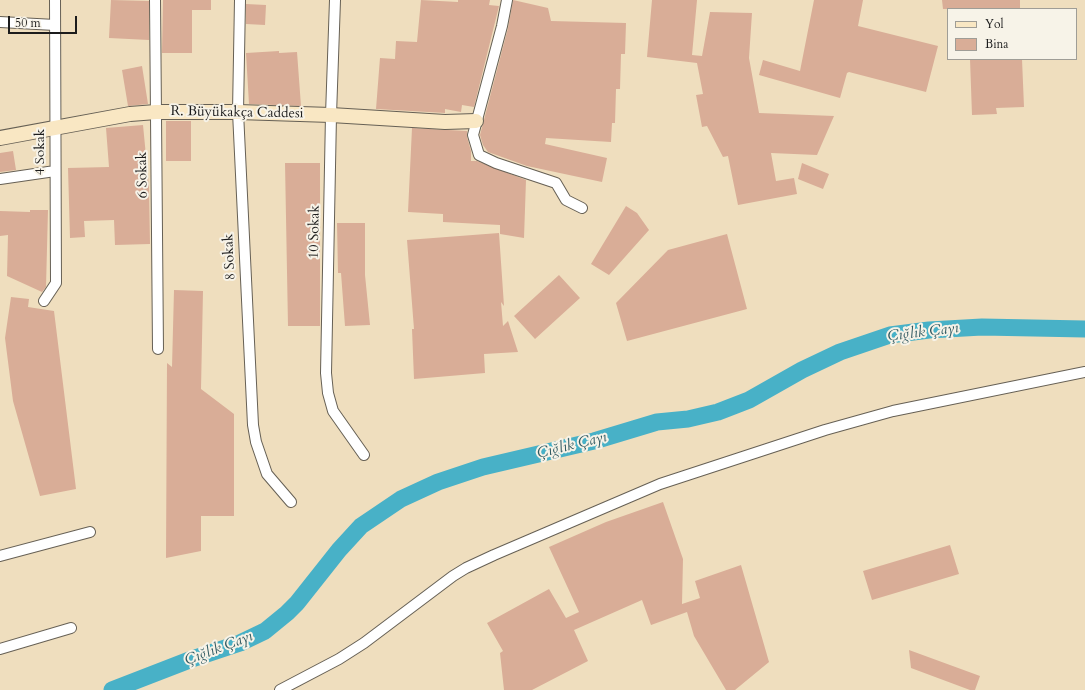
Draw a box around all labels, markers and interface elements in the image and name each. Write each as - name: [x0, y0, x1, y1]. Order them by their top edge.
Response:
- scale bar: [10, 8, 79, 34]
- legend: [947, 8, 1077, 60]
- text: 50 m: [15, 15, 41, 31]
- text: Yol: [985, 16, 1004, 32]
- text: Bina: [985, 36, 1009, 52]
- street label: R. Büyükakça Caddesi: [170, 103, 304, 123]
- street label: 4 Sokak: [33, 129, 49, 175]
- street label: 6 Sokak: [134, 152, 152, 198]
- street label: 10 Sokak: [306, 205, 324, 259]
- street label: 8 Sokak: [220, 233, 240, 281]
- water label: Çığlık Çayı: [886, 320, 960, 346]
- water label: Çığlık Çayı: [535, 429, 609, 463]
- water label: Çığlık Çayı: [182, 628, 256, 670]

